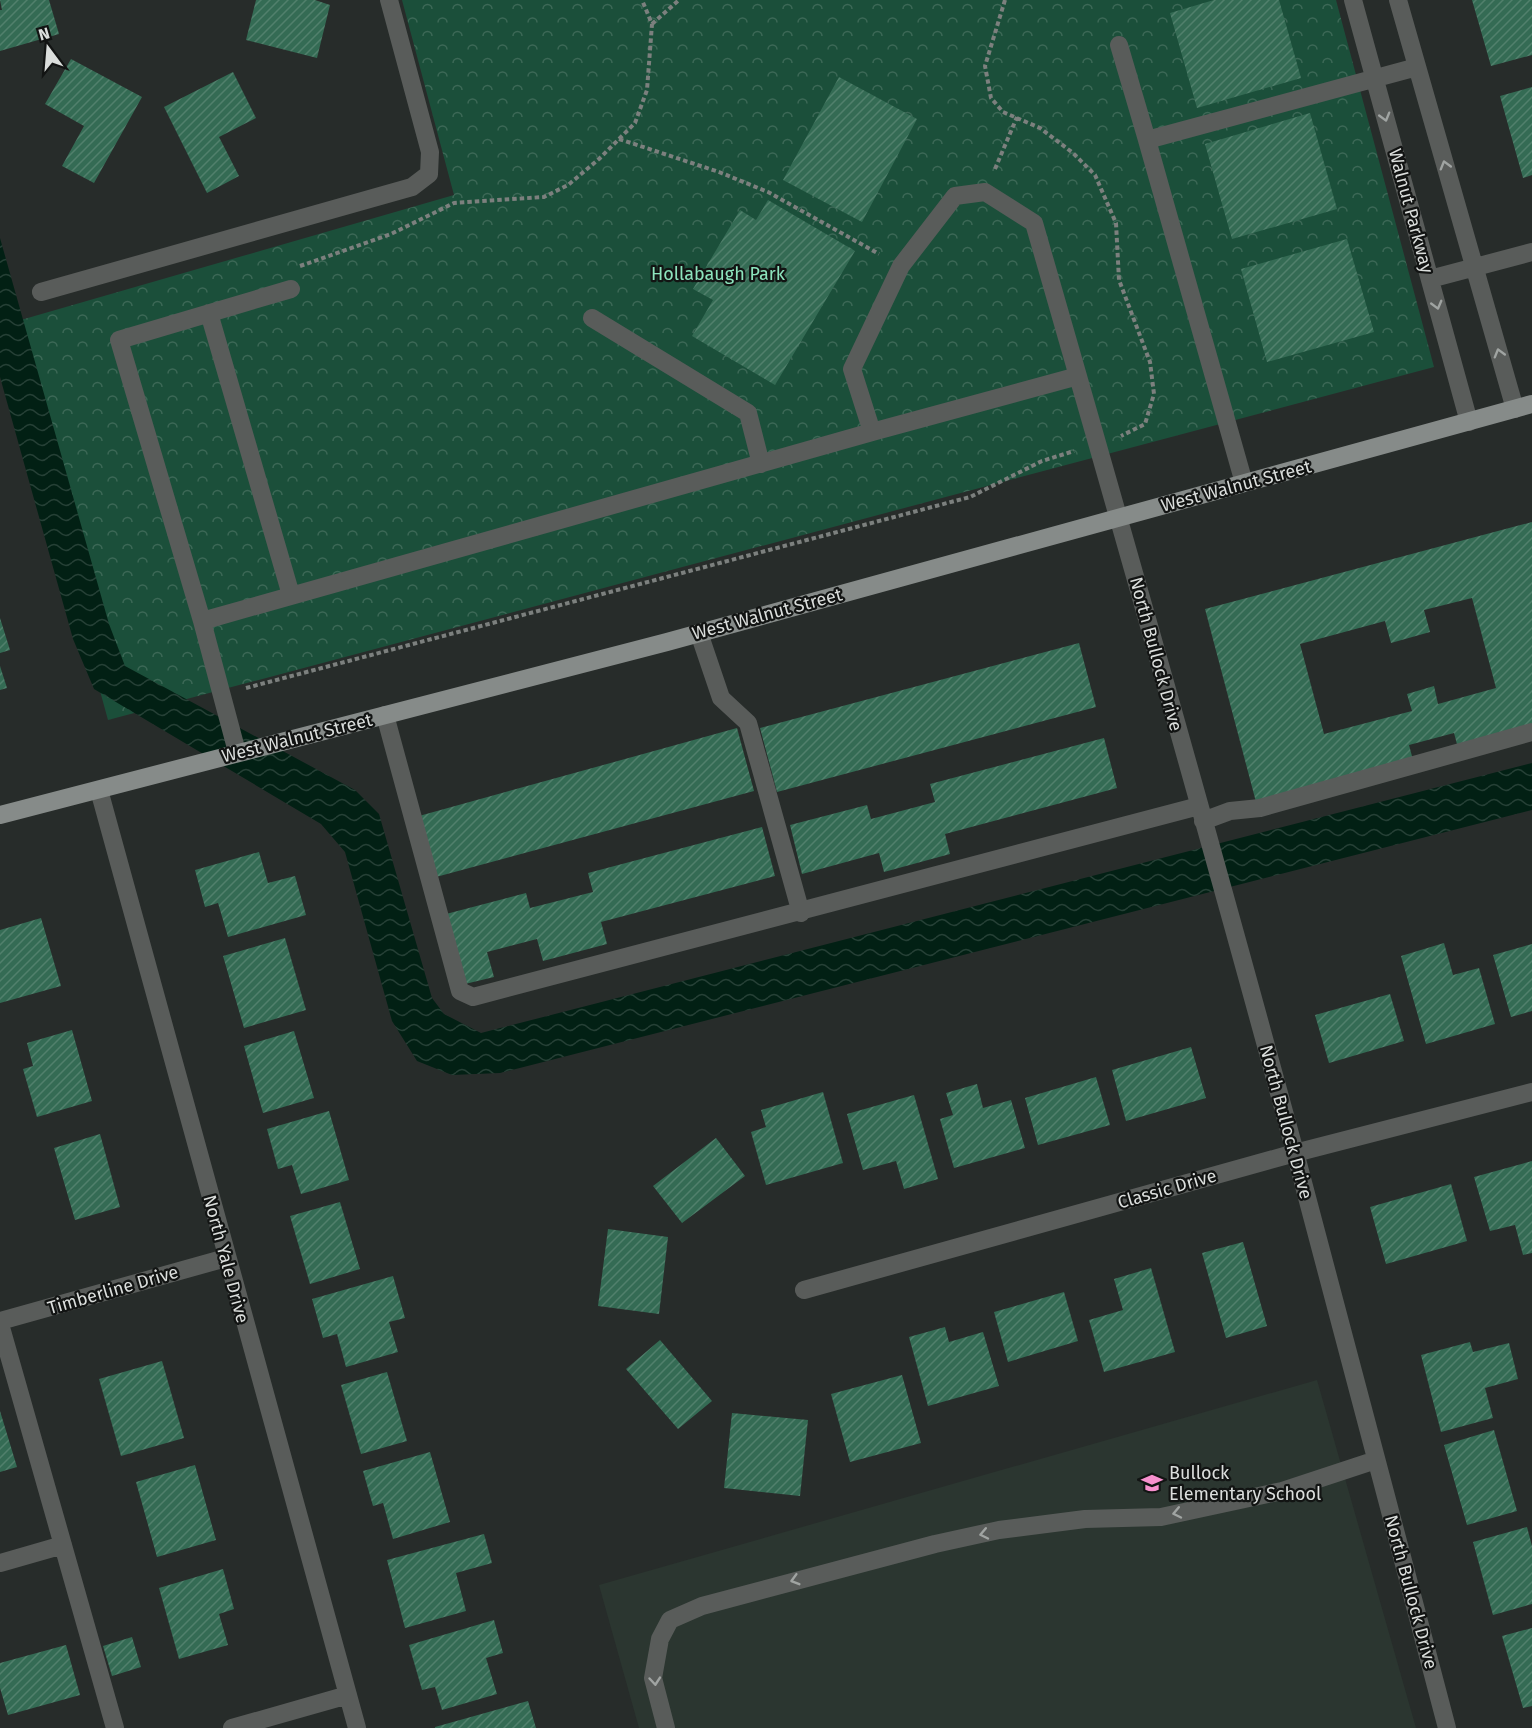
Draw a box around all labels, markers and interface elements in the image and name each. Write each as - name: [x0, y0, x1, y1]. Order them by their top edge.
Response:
- north arrow: [18, 18, 78, 78]
- text: N: [36, 23, 52, 45]
- one-way arrow: [1378, 111, 1390, 122]
- street label: Walnut Parkway: [1384, 146, 1438, 276]
- one-way arrow: [1440, 160, 1453, 170]
- park label: Hollabaugh Park: [651, 263, 786, 285]
- one-way arrow: [1430, 299, 1442, 310]
- one-way arrow: [1494, 348, 1506, 359]
- street label: West Walnut Street: [1159, 455, 1314, 517]
- street label: North Bullock Drive: [1125, 574, 1187, 734]
- street label: West Walnut Street: [690, 583, 845, 645]
- street label: West Walnut Street: [219, 709, 375, 767]
- street label: North Bullock Drive: [1255, 1042, 1317, 1202]
- street label: Classic Drive: [1115, 1164, 1219, 1214]
- street label: North Yale Drive: [198, 1193, 254, 1325]
- street label: Timberline Drive: [45, 1261, 181, 1319]
- place label: Bullock Elementary School: [1169, 1462, 1321, 1505]
- school or university icon: Bullock Elementary School: [1140, 1471, 1164, 1495]
- one-way arrow: [1173, 1506, 1183, 1519]
- street label: North Bullock Drive: [1380, 1512, 1442, 1672]
- one-way arrow: [979, 1526, 989, 1539]
- one-way arrow: [790, 1573, 801, 1585]
- one-way arrow: [648, 1676, 661, 1685]

